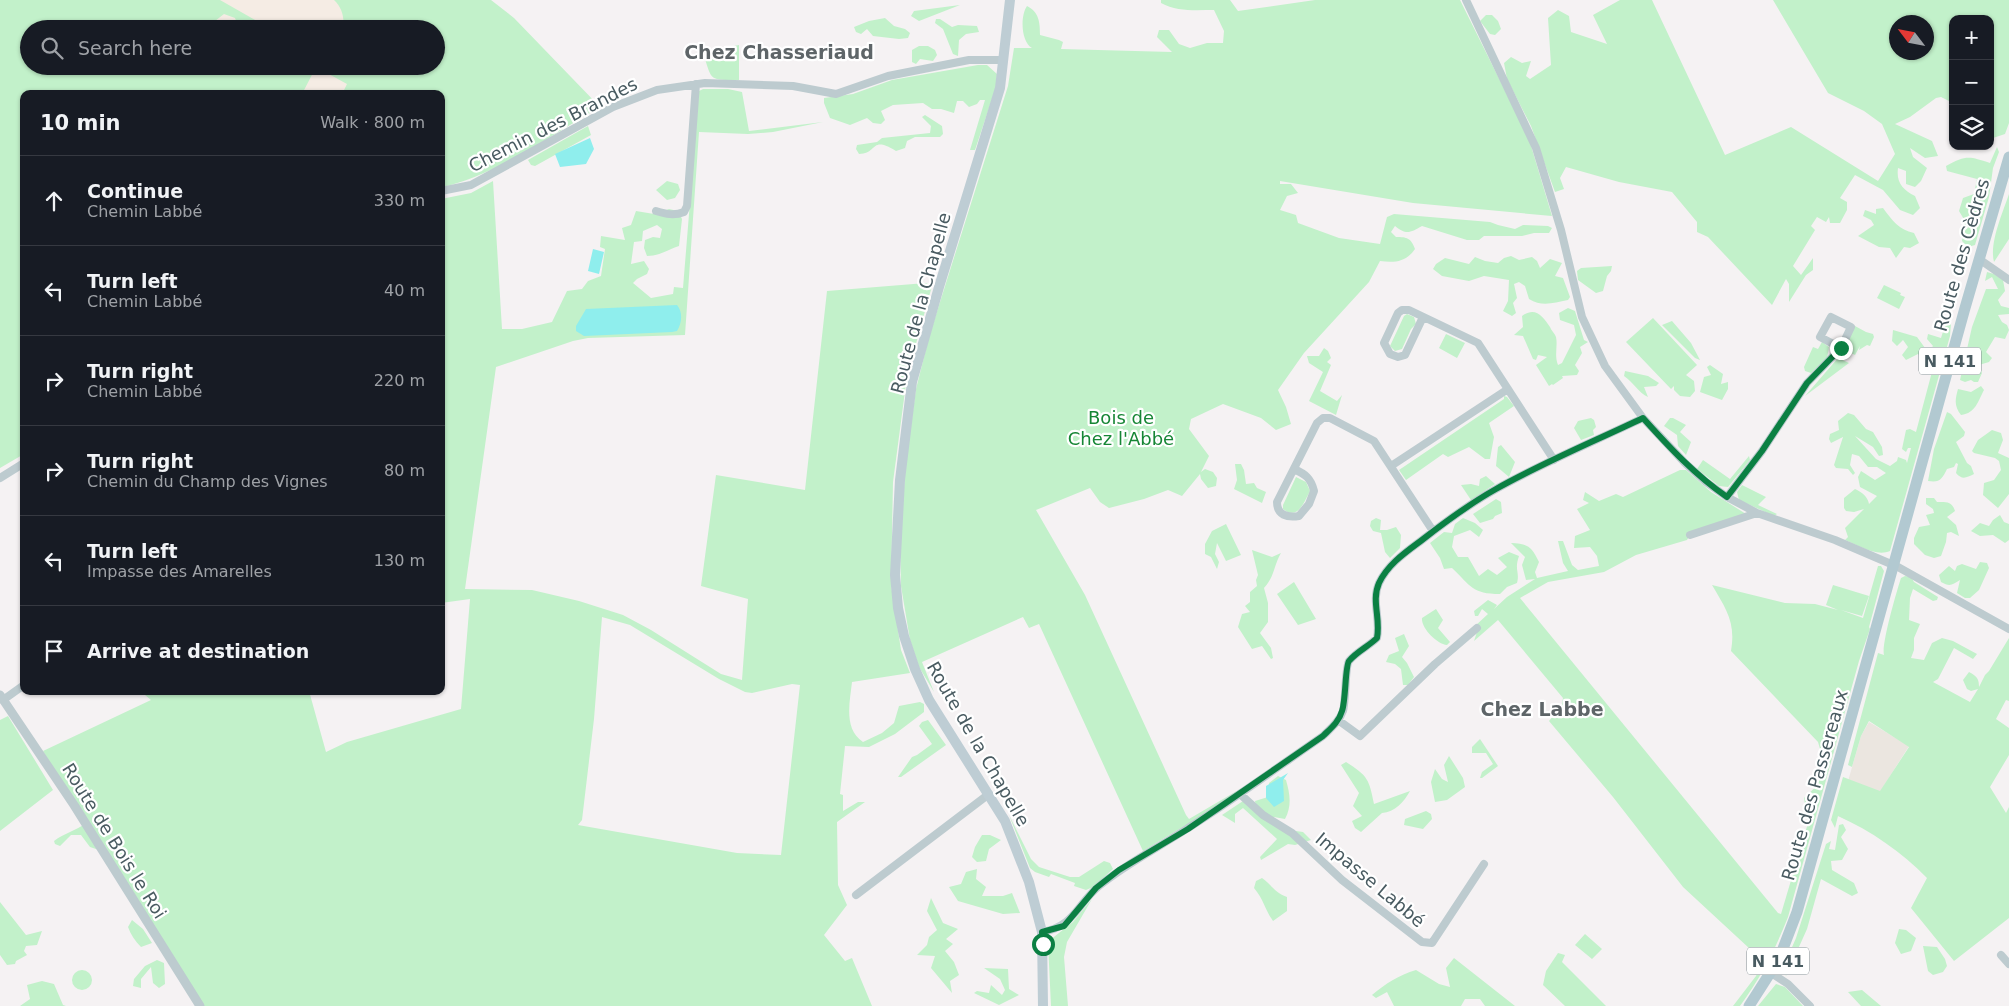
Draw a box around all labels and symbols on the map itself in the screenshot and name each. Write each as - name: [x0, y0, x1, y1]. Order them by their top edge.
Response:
- north arrow: [1889, 15, 1934, 60]
- district label: Chez Chasseriaud: [684, 41, 874, 63]
- street label: Chemin des Brandes: [465, 73, 641, 176]
- street label: Route des Cèdres: [1930, 176, 1993, 334]
- street label: Route de la Chapelle: [886, 210, 955, 396]
- route end: [1830, 337, 1853, 360]
- road number: N 141: [1919, 348, 1981, 374]
- park label: Bois de Chez l'Abbé: [1068, 407, 1174, 449]
- street label: Route de la Chapelle: [923, 658, 1034, 830]
- street label: Route des Passereaux: [1777, 687, 1852, 883]
- district label: Chez Labbe: [1480, 698, 1604, 720]
- street label: Route de Bois le Roi: [58, 759, 171, 922]
- street label: Impasse Labbé: [1312, 828, 1429, 931]
- route start: [1032, 933, 1055, 956]
- road number: N 141: [1747, 948, 1809, 974]

